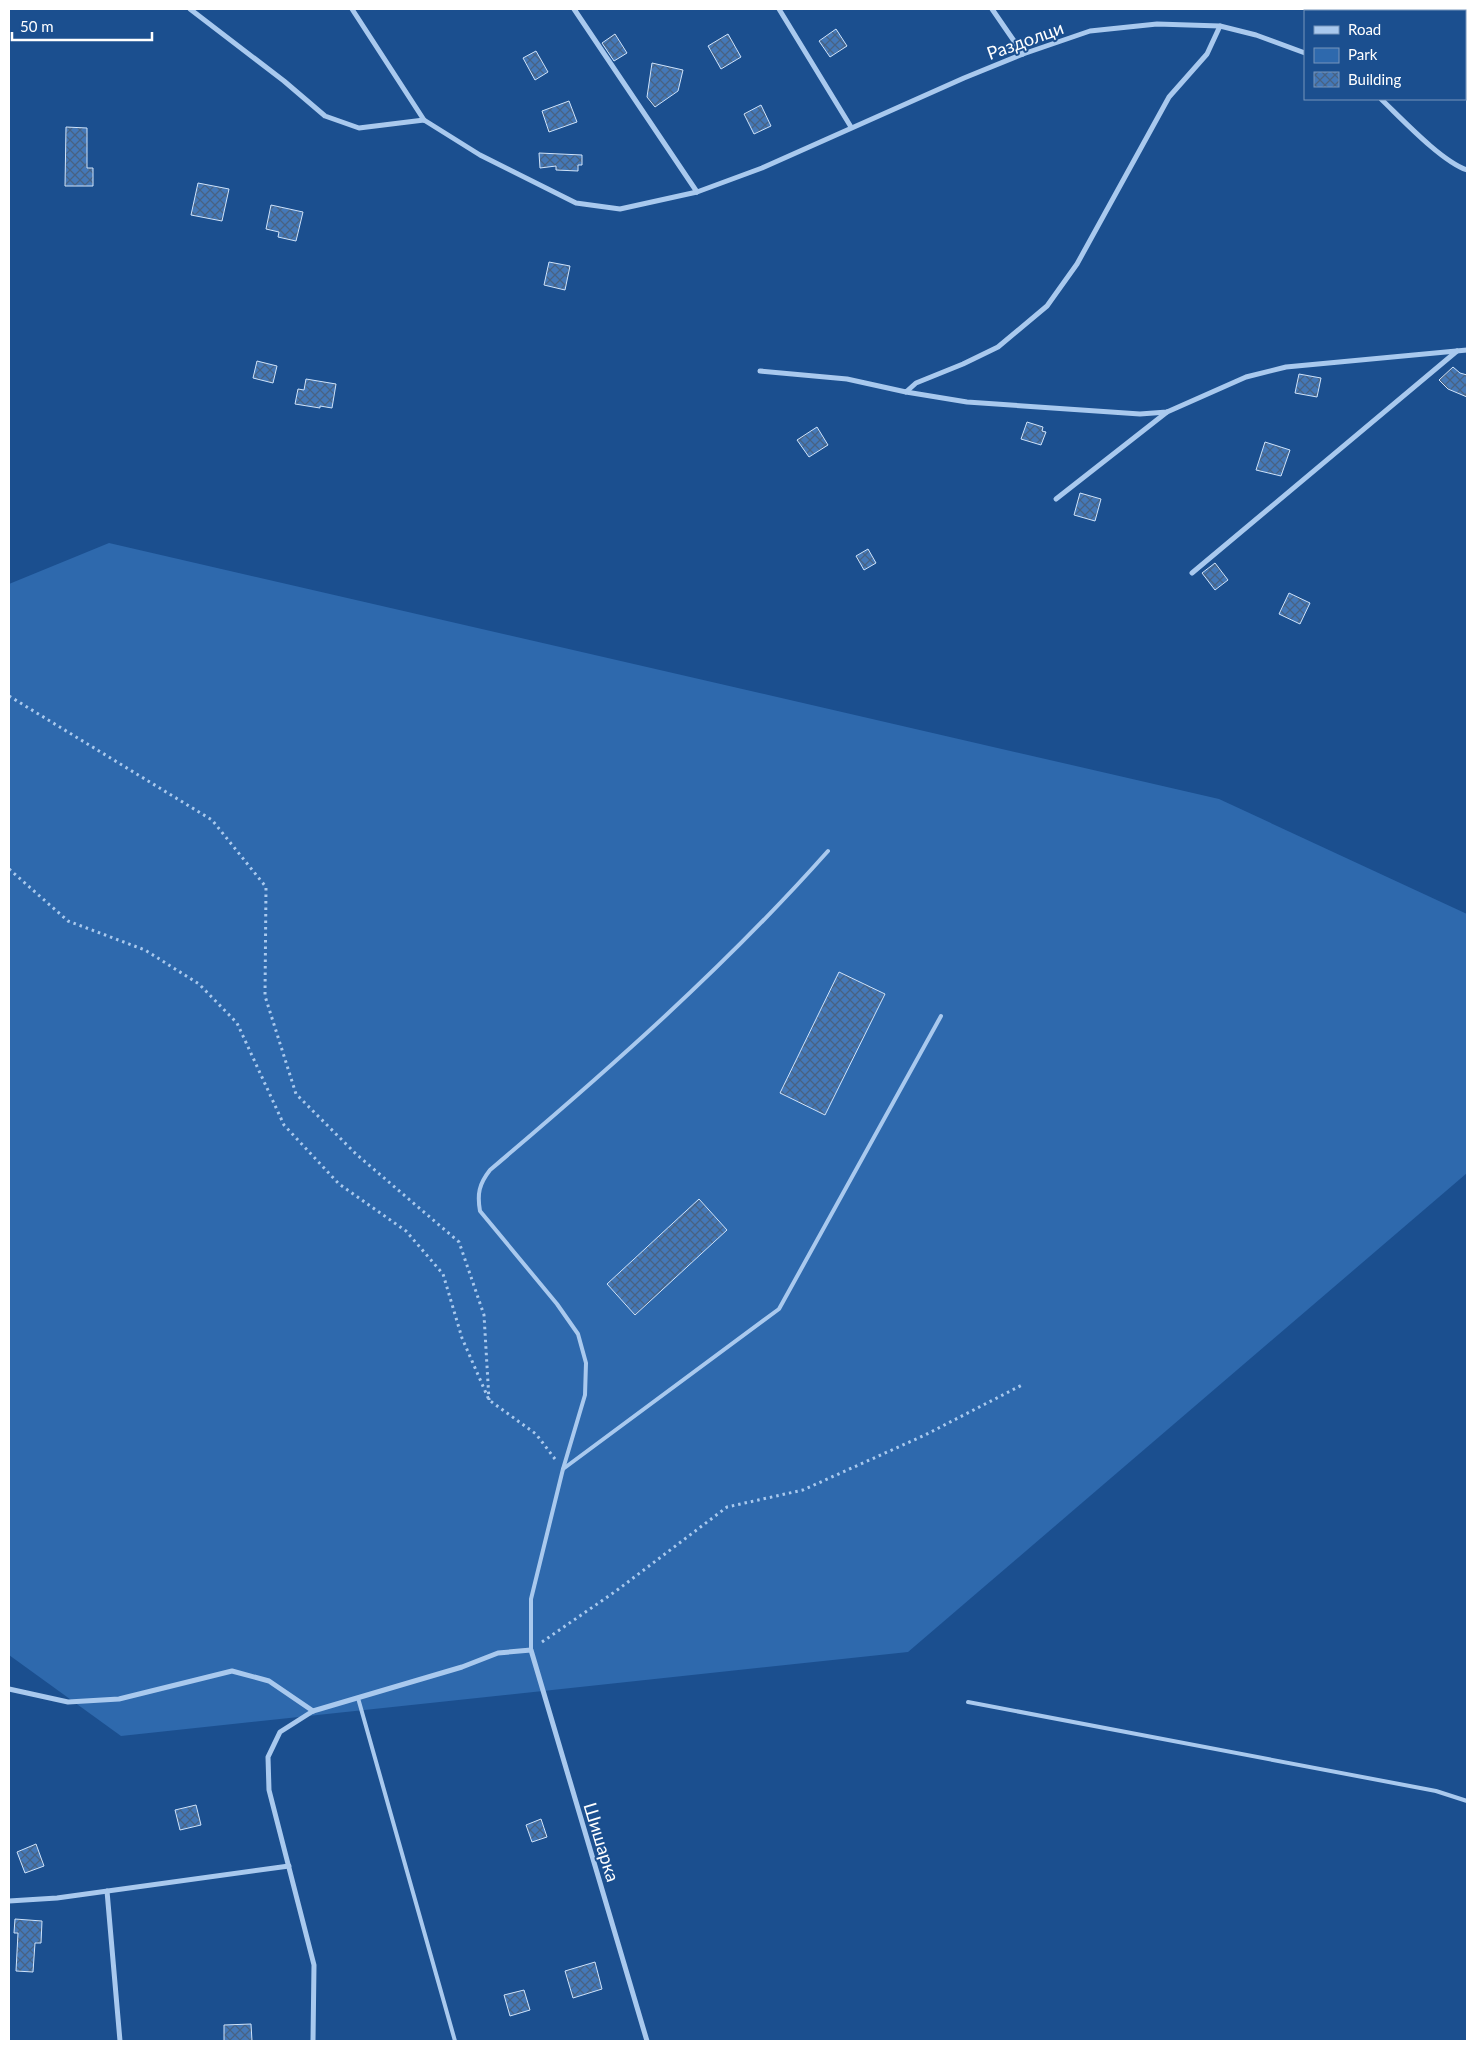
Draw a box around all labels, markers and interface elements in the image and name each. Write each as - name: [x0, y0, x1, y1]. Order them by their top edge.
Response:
- scale bar: [12, 10, 152, 42]
- legend: [1304, 10, 1466, 100]
- street label: Раздолци: [984, 16, 1066, 64]
- text: 50 m: [20, 17, 54, 35]
- text: Road: [1348, 20, 1381, 38]
- text: Park: [1348, 45, 1378, 63]
- text: Building: [1348, 70, 1401, 88]
- street label: Шишарка: [580, 1800, 624, 1884]

